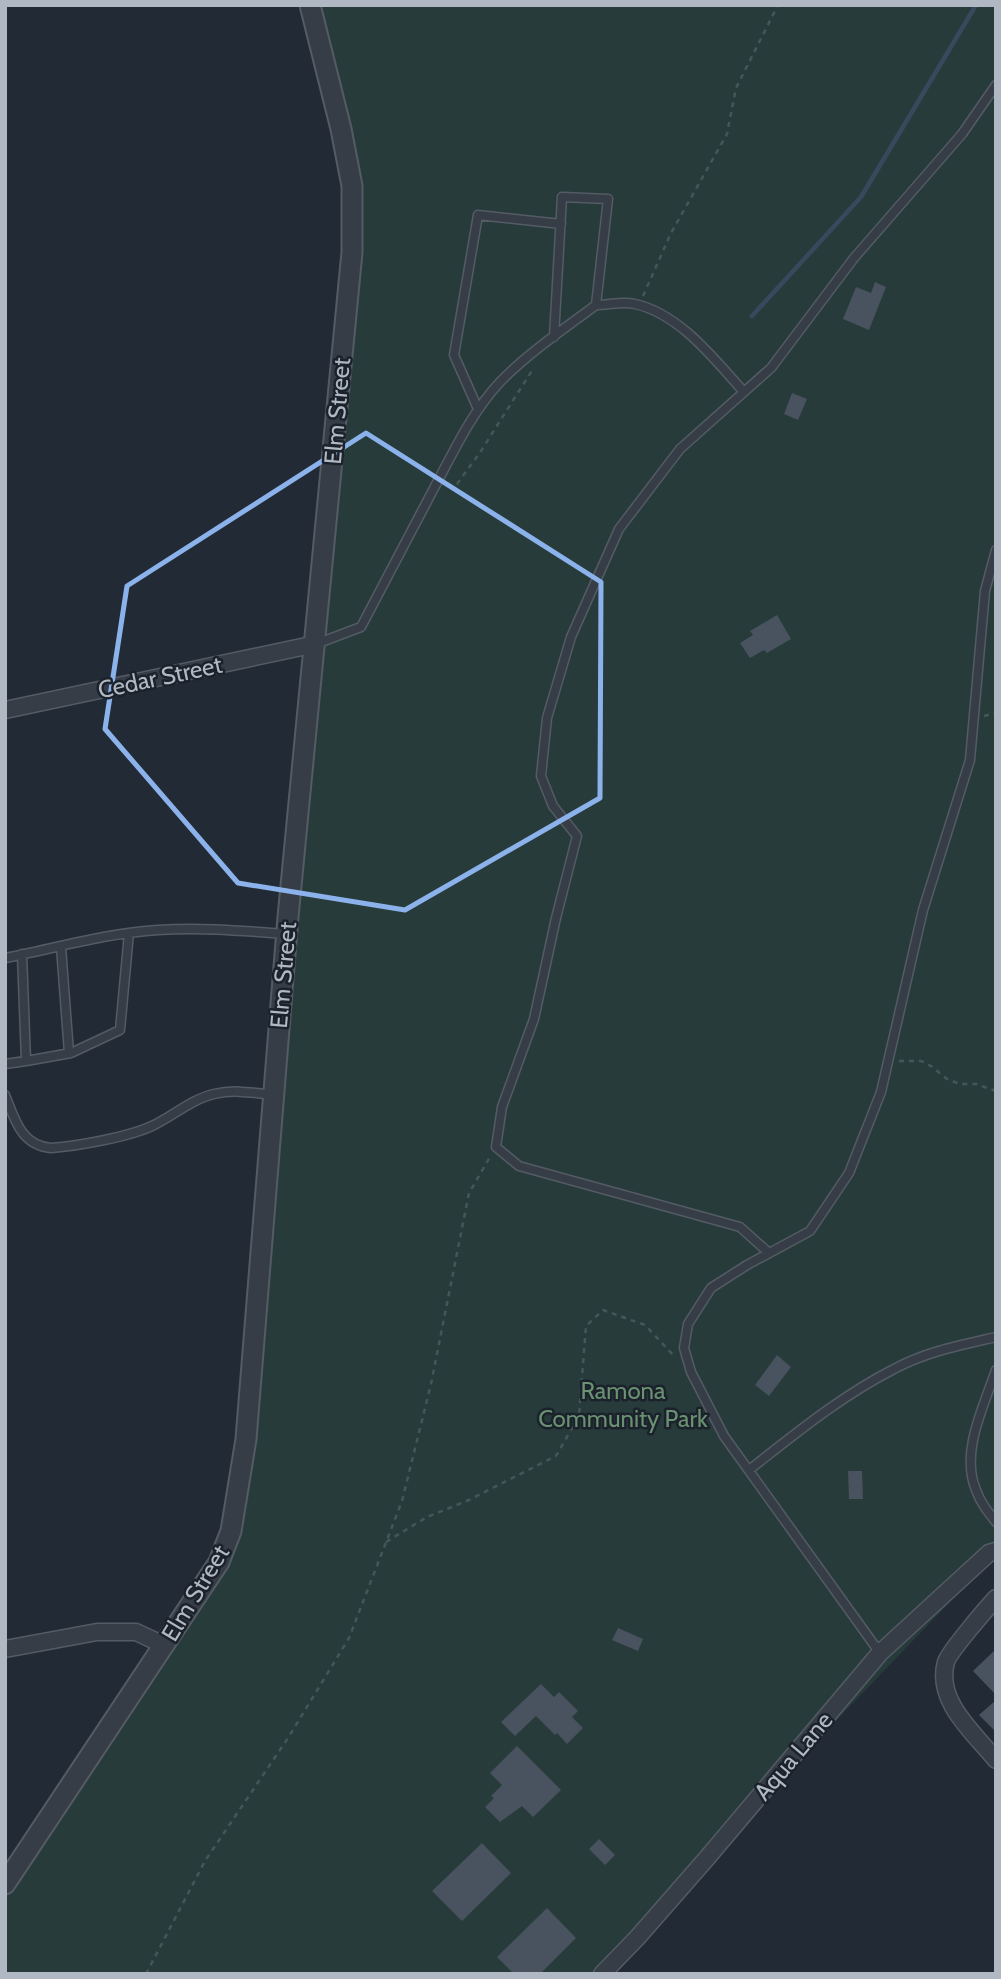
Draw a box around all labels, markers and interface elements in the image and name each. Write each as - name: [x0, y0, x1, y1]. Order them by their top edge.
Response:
- street label: Elm Street: [318, 356, 356, 466]
- street label: Cedar Street: [95, 650, 225, 704]
- street label: Elm Street: [264, 920, 302, 1030]
- park label: Ramona Community Park: [538, 1376, 708, 1433]
- street label: Elm Street: [155, 1540, 235, 1646]
- street label: Aqua Lane: [748, 1706, 838, 1806]

